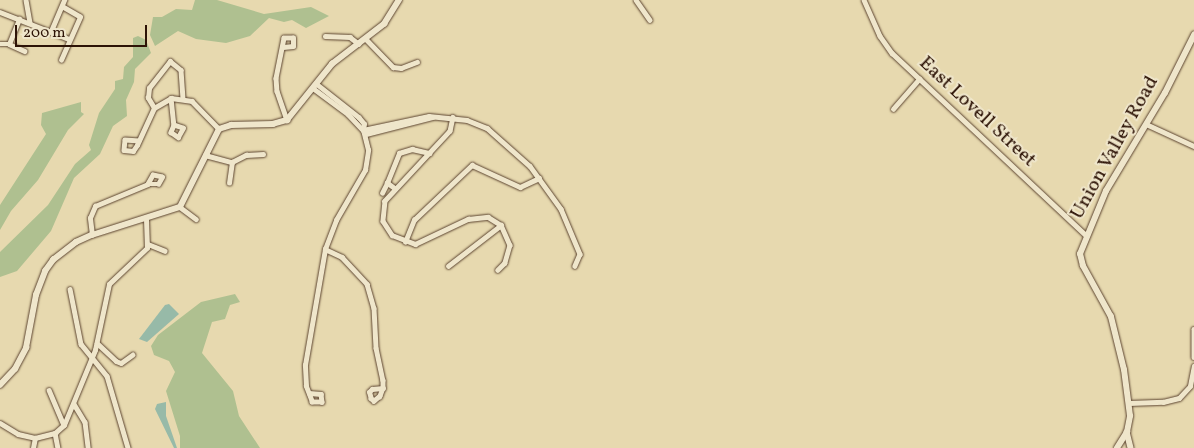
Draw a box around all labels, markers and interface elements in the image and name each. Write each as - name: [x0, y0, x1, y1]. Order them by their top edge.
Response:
- scale bar: [18, 15, 150, 47]
- text: 200 m: [23, 23, 66, 44]
- street label: East Lovell Street: [913, 52, 1041, 172]
- street label: Union Valley Road: [1065, 72, 1165, 224]

